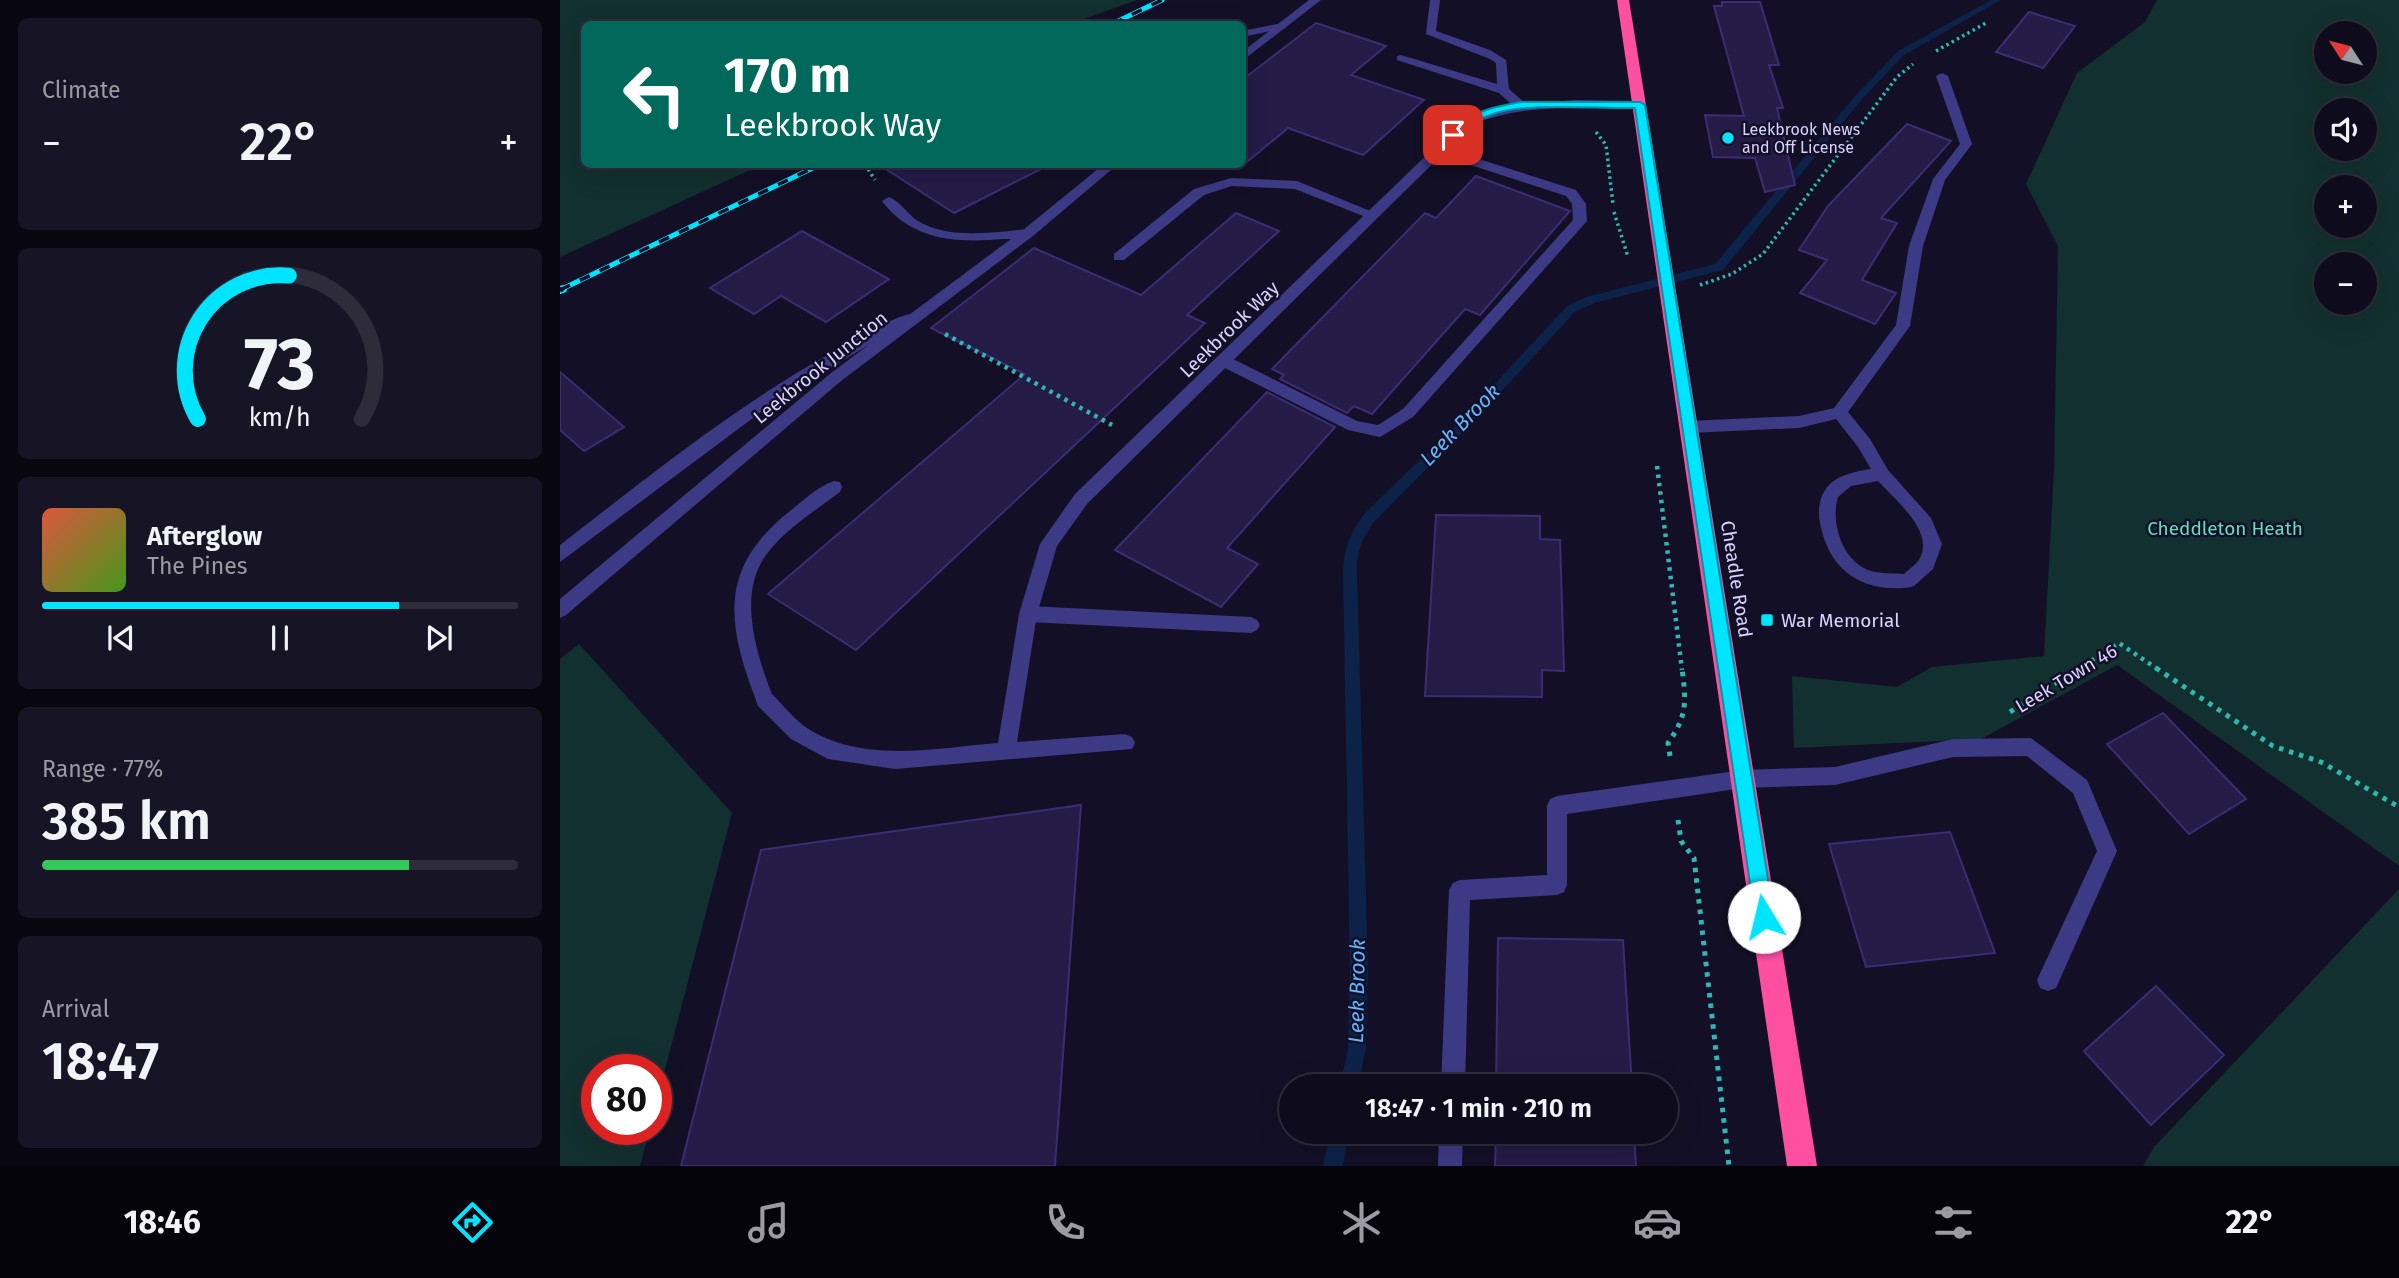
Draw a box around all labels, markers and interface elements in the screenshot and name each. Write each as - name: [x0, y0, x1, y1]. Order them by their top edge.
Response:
- north arrow: [2314, 21, 2376, 84]
- map controls: [2314, 21, 2377, 315]
- text: 170 m: [724, 46, 851, 105]
- icon: left: [609, 49, 700, 140]
- text: Climate: [42, 76, 121, 104]
- button: sound: [2314, 98, 2377, 161]
- pin: [1423, 105, 1483, 165]
- text: Leekbrook Way: [724, 106, 941, 144]
- text: 22°: [240, 111, 320, 174]
- icon: arrive: [1434, 116, 1472, 154]
- text: −: [42, 120, 61, 166]
- text: +: [499, 120, 518, 166]
- place label: Leekbrook News and Off License: [1742, 120, 1860, 157]
- marker: Leekbrook News and Off License: [1720, 130, 1736, 146]
- button: +: [2314, 175, 2377, 238]
- button: −: [2314, 252, 2377, 315]
- street label: Leekbrook Way: [1175, 276, 1284, 382]
- street label: Leekbrook Junction: [749, 306, 892, 429]
- text: 73: [244, 322, 316, 409]
- water label: Leek Brook: [1415, 379, 1505, 471]
- text: km/h: [249, 403, 311, 433]
- park label: Cheddleton Heath: [2147, 517, 2303, 540]
- street label: Cheadle Road: [1716, 519, 1757, 639]
- text: Afterglow: [147, 521, 262, 552]
- text: The Pines: [147, 552, 248, 580]
- place label: War Memorial: [1781, 609, 1900, 632]
- marker: War Memorial: [1759, 612, 1775, 628]
- icon: previous: [102, 619, 140, 657]
- icon: pause: [261, 619, 299, 657]
- icon: next: [420, 619, 458, 657]
- street label: Leek Town 46: [2011, 639, 2121, 718]
- text: Range · 77%: [42, 755, 163, 783]
- text: 385 km: [42, 790, 211, 853]
- position arrow: [1727, 880, 1801, 954]
- water label: Leek Brook: [1343, 939, 1371, 1043]
- text: Arrival: [42, 995, 109, 1023]
- text: 18:47: [42, 1030, 159, 1093]
- speed limit sign: 80: [581, 1054, 672, 1145]
- text: 18:47 · 1 min · 210 m: [1365, 1093, 1592, 1124]
- icon: directions: [448, 1198, 497, 1247]
- icon: music: [744, 1198, 793, 1247]
- icon: phone: [1041, 1198, 1090, 1247]
- icon: climate: [1337, 1198, 1386, 1247]
- icon: car: [1633, 1198, 1682, 1247]
- icon: filters: [1929, 1198, 1978, 1247]
- text: 18:46: [124, 1203, 201, 1241]
- text: 22°: [2226, 1203, 2275, 1241]

